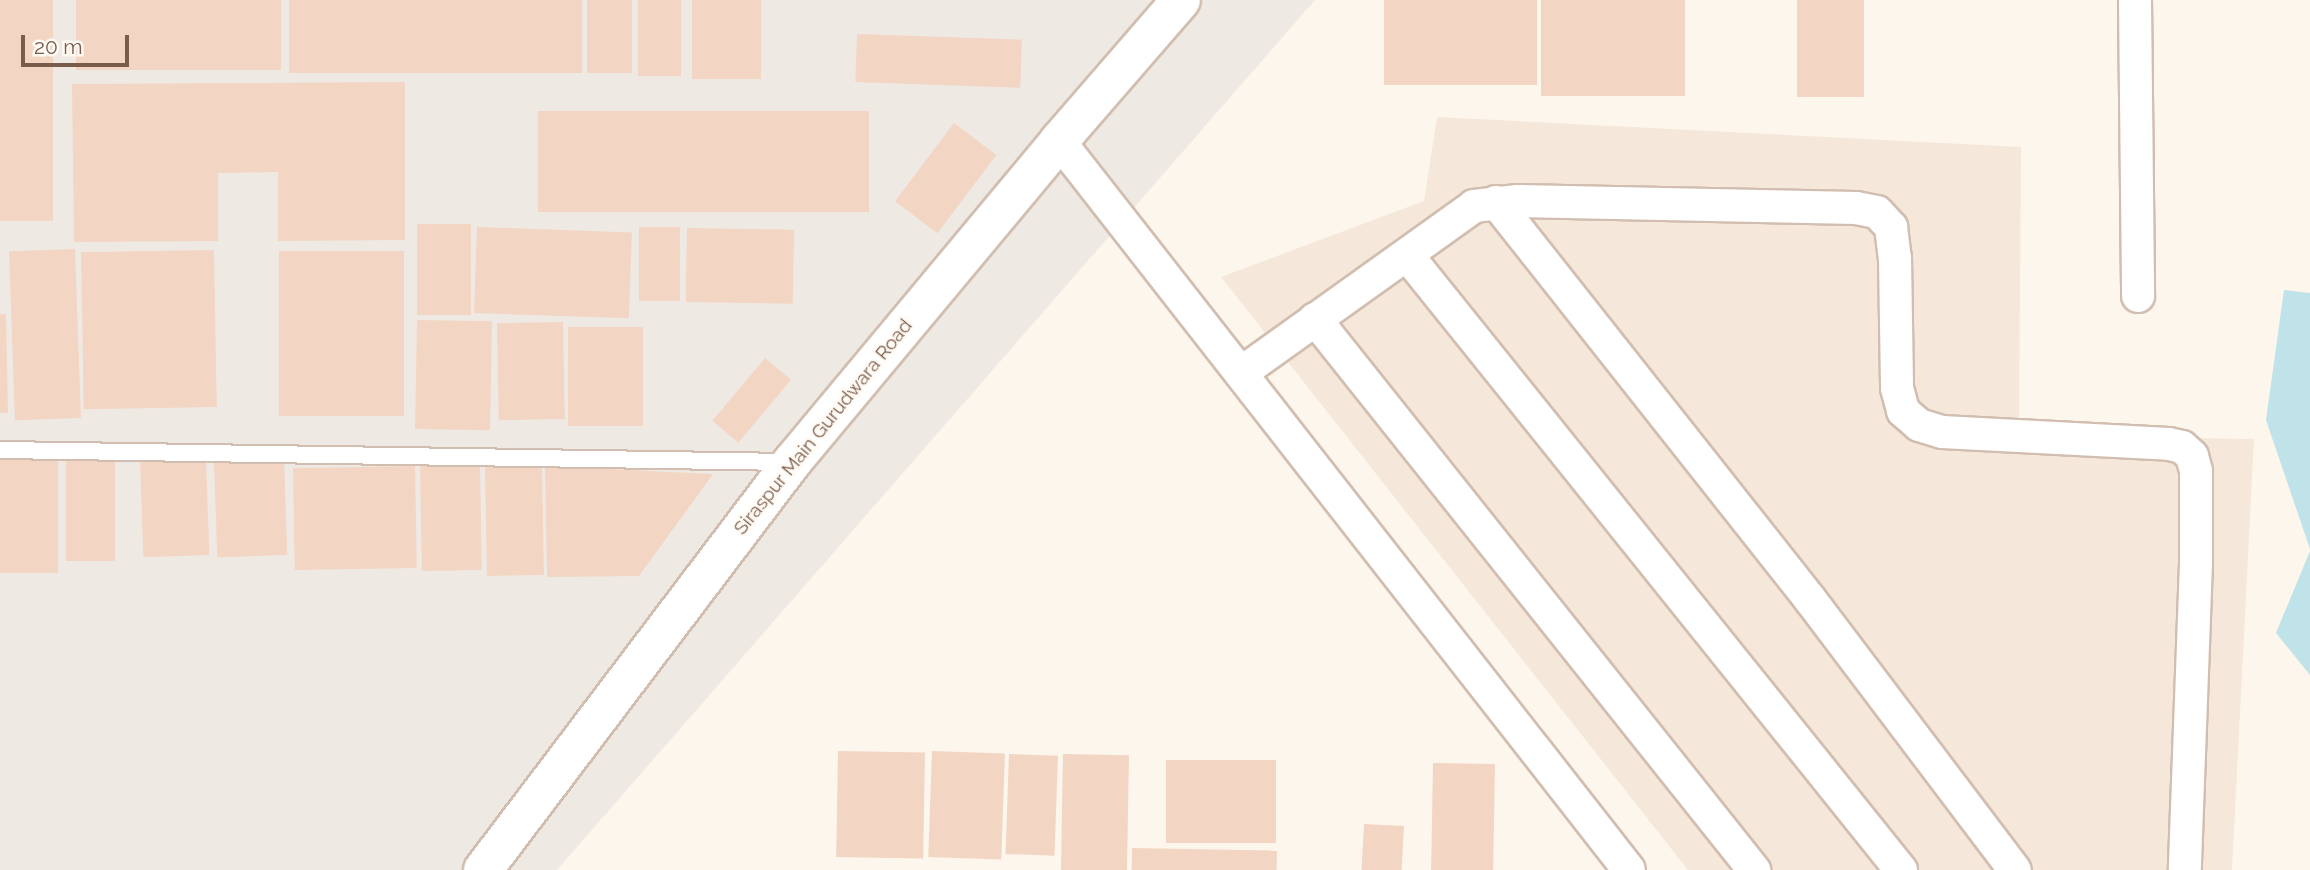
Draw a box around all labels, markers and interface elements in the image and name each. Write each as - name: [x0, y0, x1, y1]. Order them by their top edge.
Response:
- scale bar: [24, 21, 133, 65]
- text: 20 m: [34, 34, 82, 59]
- street label: Siraspur Main Gurudwara Road: [729, 315, 917, 539]

